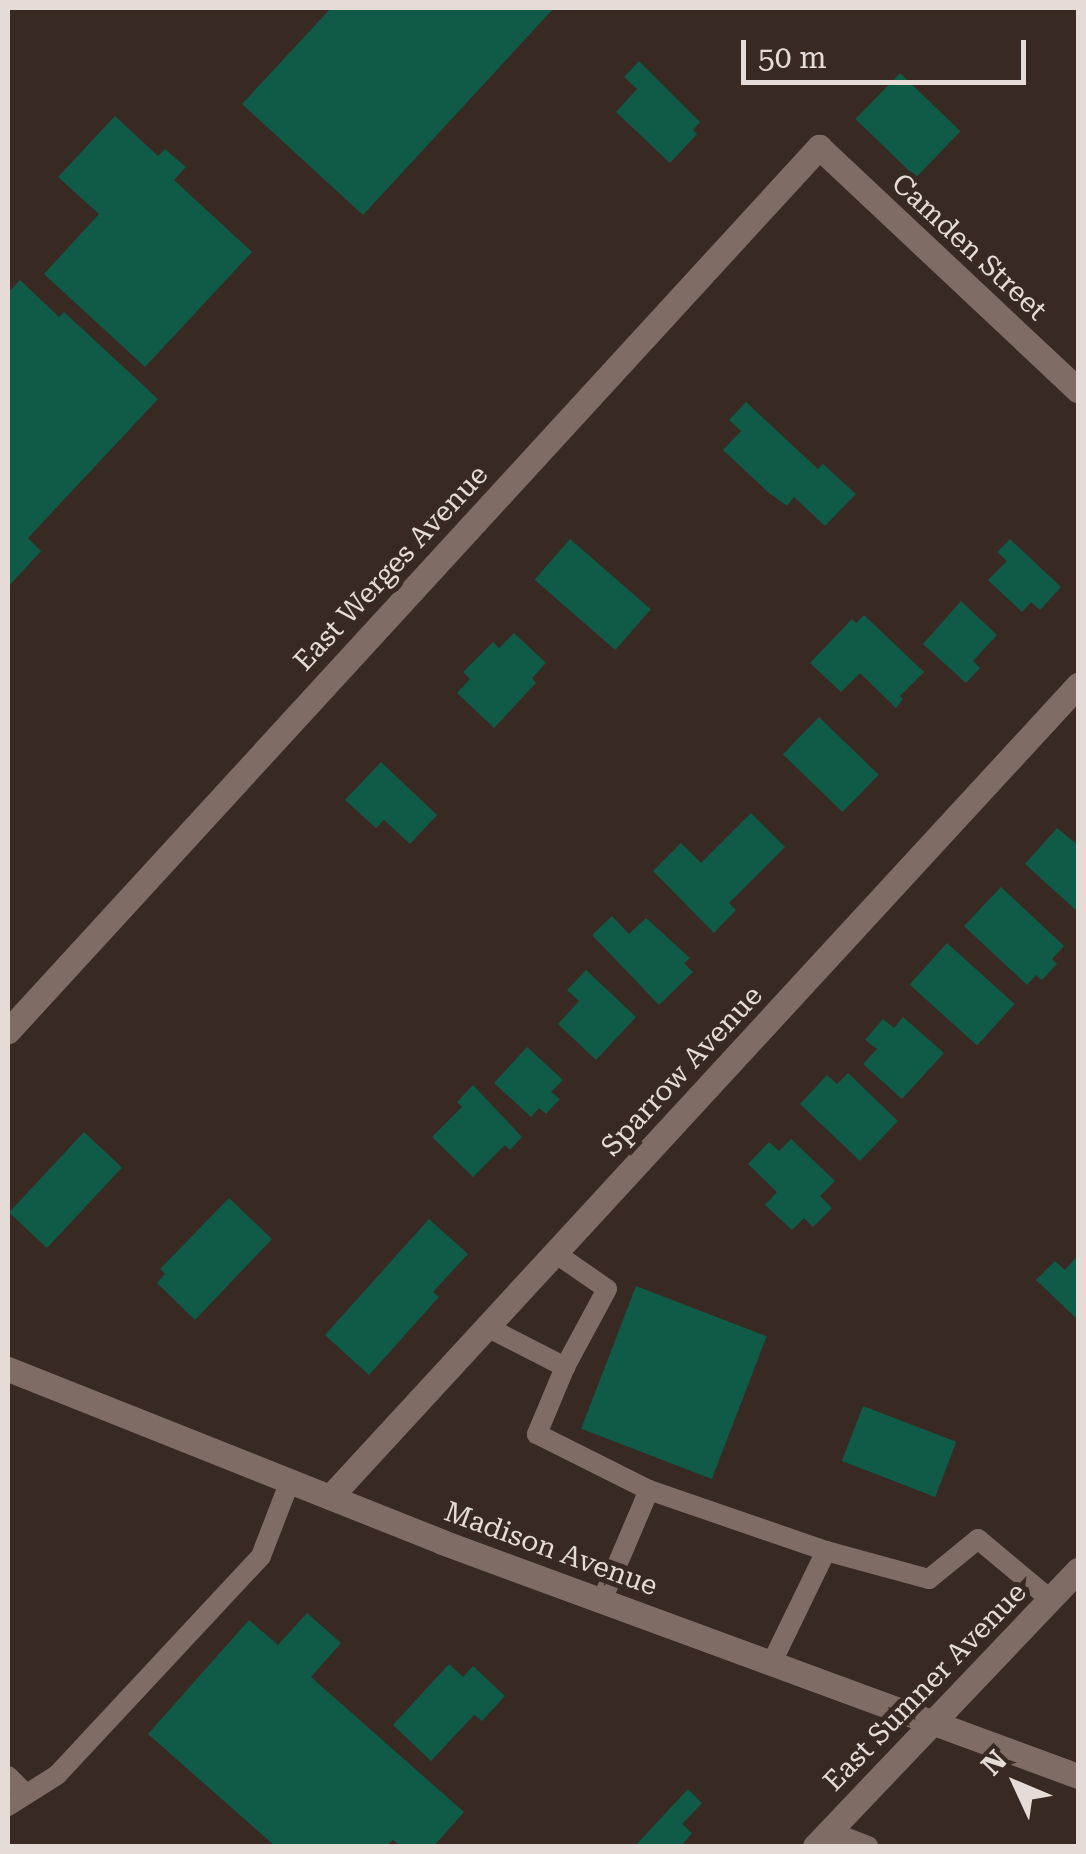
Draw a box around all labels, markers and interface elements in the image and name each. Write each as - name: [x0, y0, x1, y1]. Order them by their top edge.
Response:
- scale bar: [746, 20, 1031, 82]
- text: 50 m: [758, 40, 827, 75]
- street label: Camden Street: [885, 167, 1053, 327]
- street label: East Werges Avenue: [287, 458, 495, 678]
- street label: Sparrow Avenue: [594, 979, 770, 1163]
- street label: Madison Avenue: [440, 1495, 662, 1603]
- street label: East Sumner Avenue: [817, 1576, 1033, 1798]
- north arrow: [966, 1734, 1066, 1834]
- text: N: [975, 1744, 1013, 1782]

